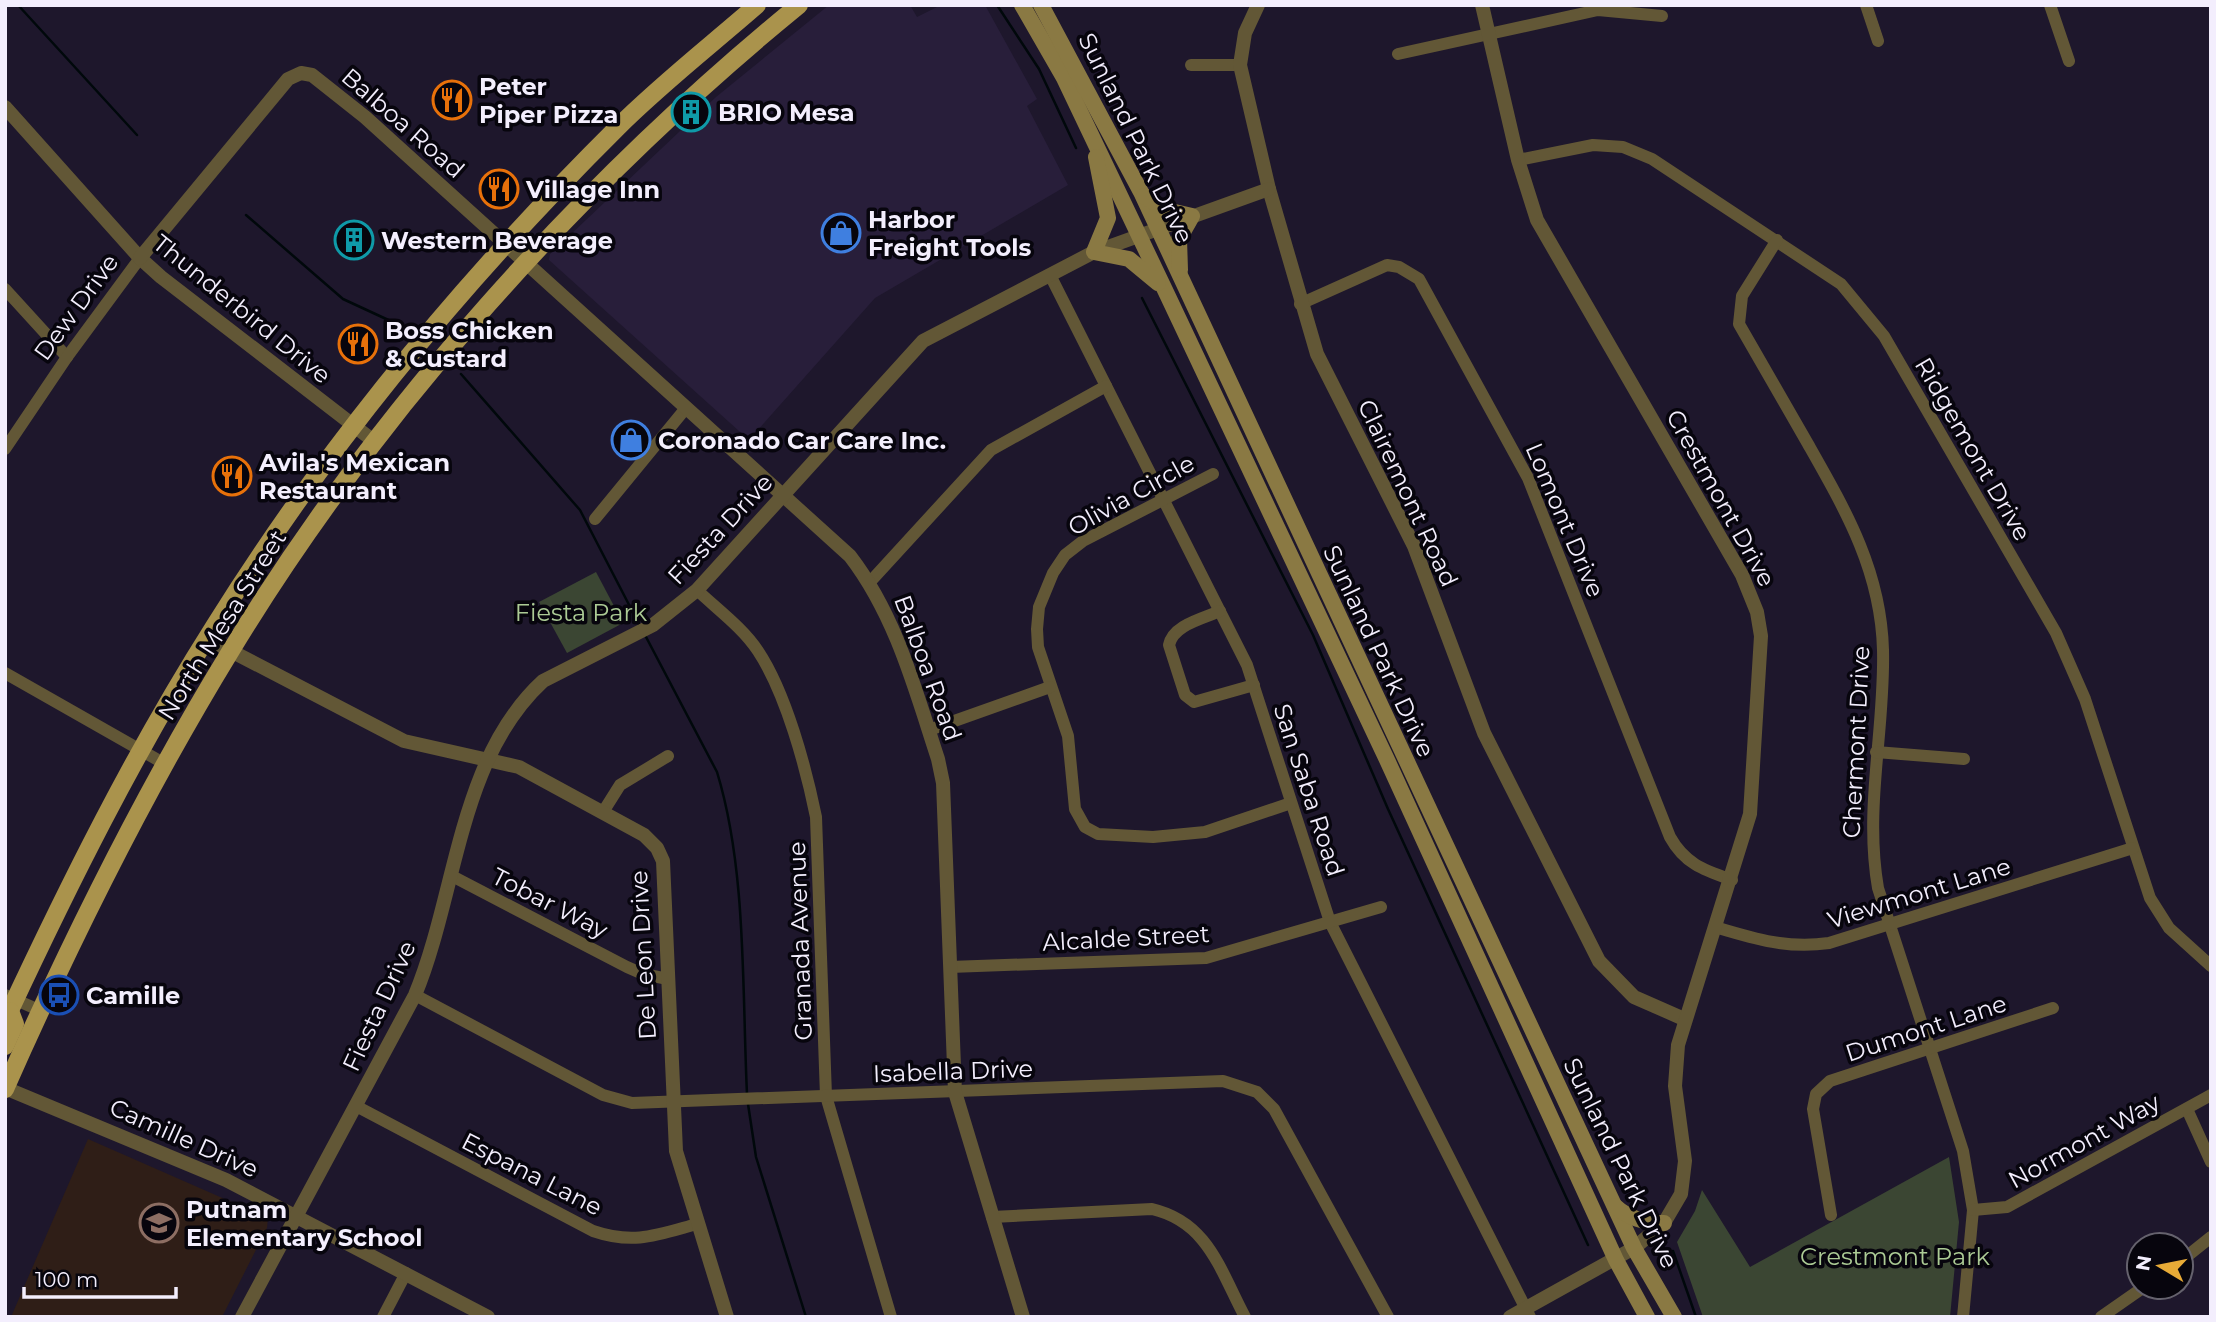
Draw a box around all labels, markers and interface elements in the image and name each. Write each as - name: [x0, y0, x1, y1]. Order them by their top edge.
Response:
- street label: Sunland Park Drive: [1072, 28, 1200, 248]
- street label: Balboa Road: [336, 62, 470, 184]
- place label: Peter Piper Pizza: [479, 72, 618, 129]
- restaurant icon: Peter Piper Pizza: [431, 79, 473, 121]
- building icon: BRIO Mesa: [670, 91, 712, 133]
- place label: BRIO Mesa: [718, 98, 855, 127]
- restaurant icon: Village Inn: [478, 168, 520, 210]
- place label: Village Inn: [525, 175, 660, 204]
- place label: Harbor Freight Tools: [868, 205, 1031, 262]
- shop icon: Harbor Freight Tools: [820, 212, 862, 254]
- building icon: Western Beverage: [333, 219, 375, 261]
- place label: Western Beverage: [381, 226, 613, 255]
- street label: Thunderbird Drive: [147, 228, 337, 390]
- street label: Dew Drive: [28, 248, 124, 366]
- place label: Boss Chicken & Custard: [385, 316, 554, 373]
- restaurant icon: Boss Chicken & Custard: [337, 323, 379, 365]
- street label: Ridgemont Drive: [1909, 352, 2037, 546]
- street label: Clairemont Road: [1352, 395, 1464, 591]
- street label: Crestmont Drive: [1660, 404, 1782, 592]
- shop icon: Coronado Car Care Inc.: [610, 419, 652, 461]
- place label: Coronado Car Care Inc.: [658, 426, 946, 455]
- street label: Lomont Drive: [1519, 439, 1611, 601]
- place label: Avila's Mexican Restaurant: [258, 448, 450, 505]
- street label: Olivia Circle: [1063, 448, 1199, 542]
- restaurant icon: Avila's Mexican Restaurant: [211, 455, 253, 497]
- street label: Fiesta Drive: [662, 468, 778, 590]
- street label: North Mesa Street: [152, 524, 292, 726]
- street label: Sunland Park Drive: [1317, 540, 1441, 762]
- street label: Balboa Road: [888, 591, 968, 745]
- park label: Fiesta Park: [515, 598, 648, 627]
- street label: Chermont Drive: [1836, 645, 1876, 839]
- street label: San Saba Road: [1267, 700, 1351, 880]
- street label: Granada Avenue: [782, 841, 818, 1041]
- street label: Viewmont Lane: [1824, 851, 2014, 935]
- street label: Tobar Way: [487, 862, 613, 944]
- street label: De Leon Drive: [624, 870, 662, 1040]
- street label: Alcalde Street: [1042, 919, 1211, 957]
- street label: Fiesta Drive: [336, 936, 422, 1076]
- bus stop icon: Camille: [38, 974, 80, 1016]
- place label: Camille: [86, 981, 180, 1010]
- street label: Dumont Lane: [1842, 988, 2010, 1068]
- street label: Sunland Park Drive: [1557, 1053, 1685, 1273]
- street label: Isabella Drive: [872, 1054, 1034, 1088]
- street label: Normont Way: [2003, 1087, 2165, 1195]
- street label: Camille Drive: [105, 1092, 263, 1184]
- street label: Espana Lane: [457, 1126, 607, 1222]
- place label: Putnam Elementary School: [186, 1195, 423, 1252]
- school or university icon: Putnam Elementary School: [138, 1202, 180, 1244]
- north arrow: [2125, 1231, 2195, 1301]
- park label: Crestmont Park: [1800, 1242, 1991, 1271]
- text: N: [2131, 1254, 2156, 1273]
- scale bar: [24, 1256, 177, 1300]
- text: 100 m: [35, 1267, 98, 1292]

